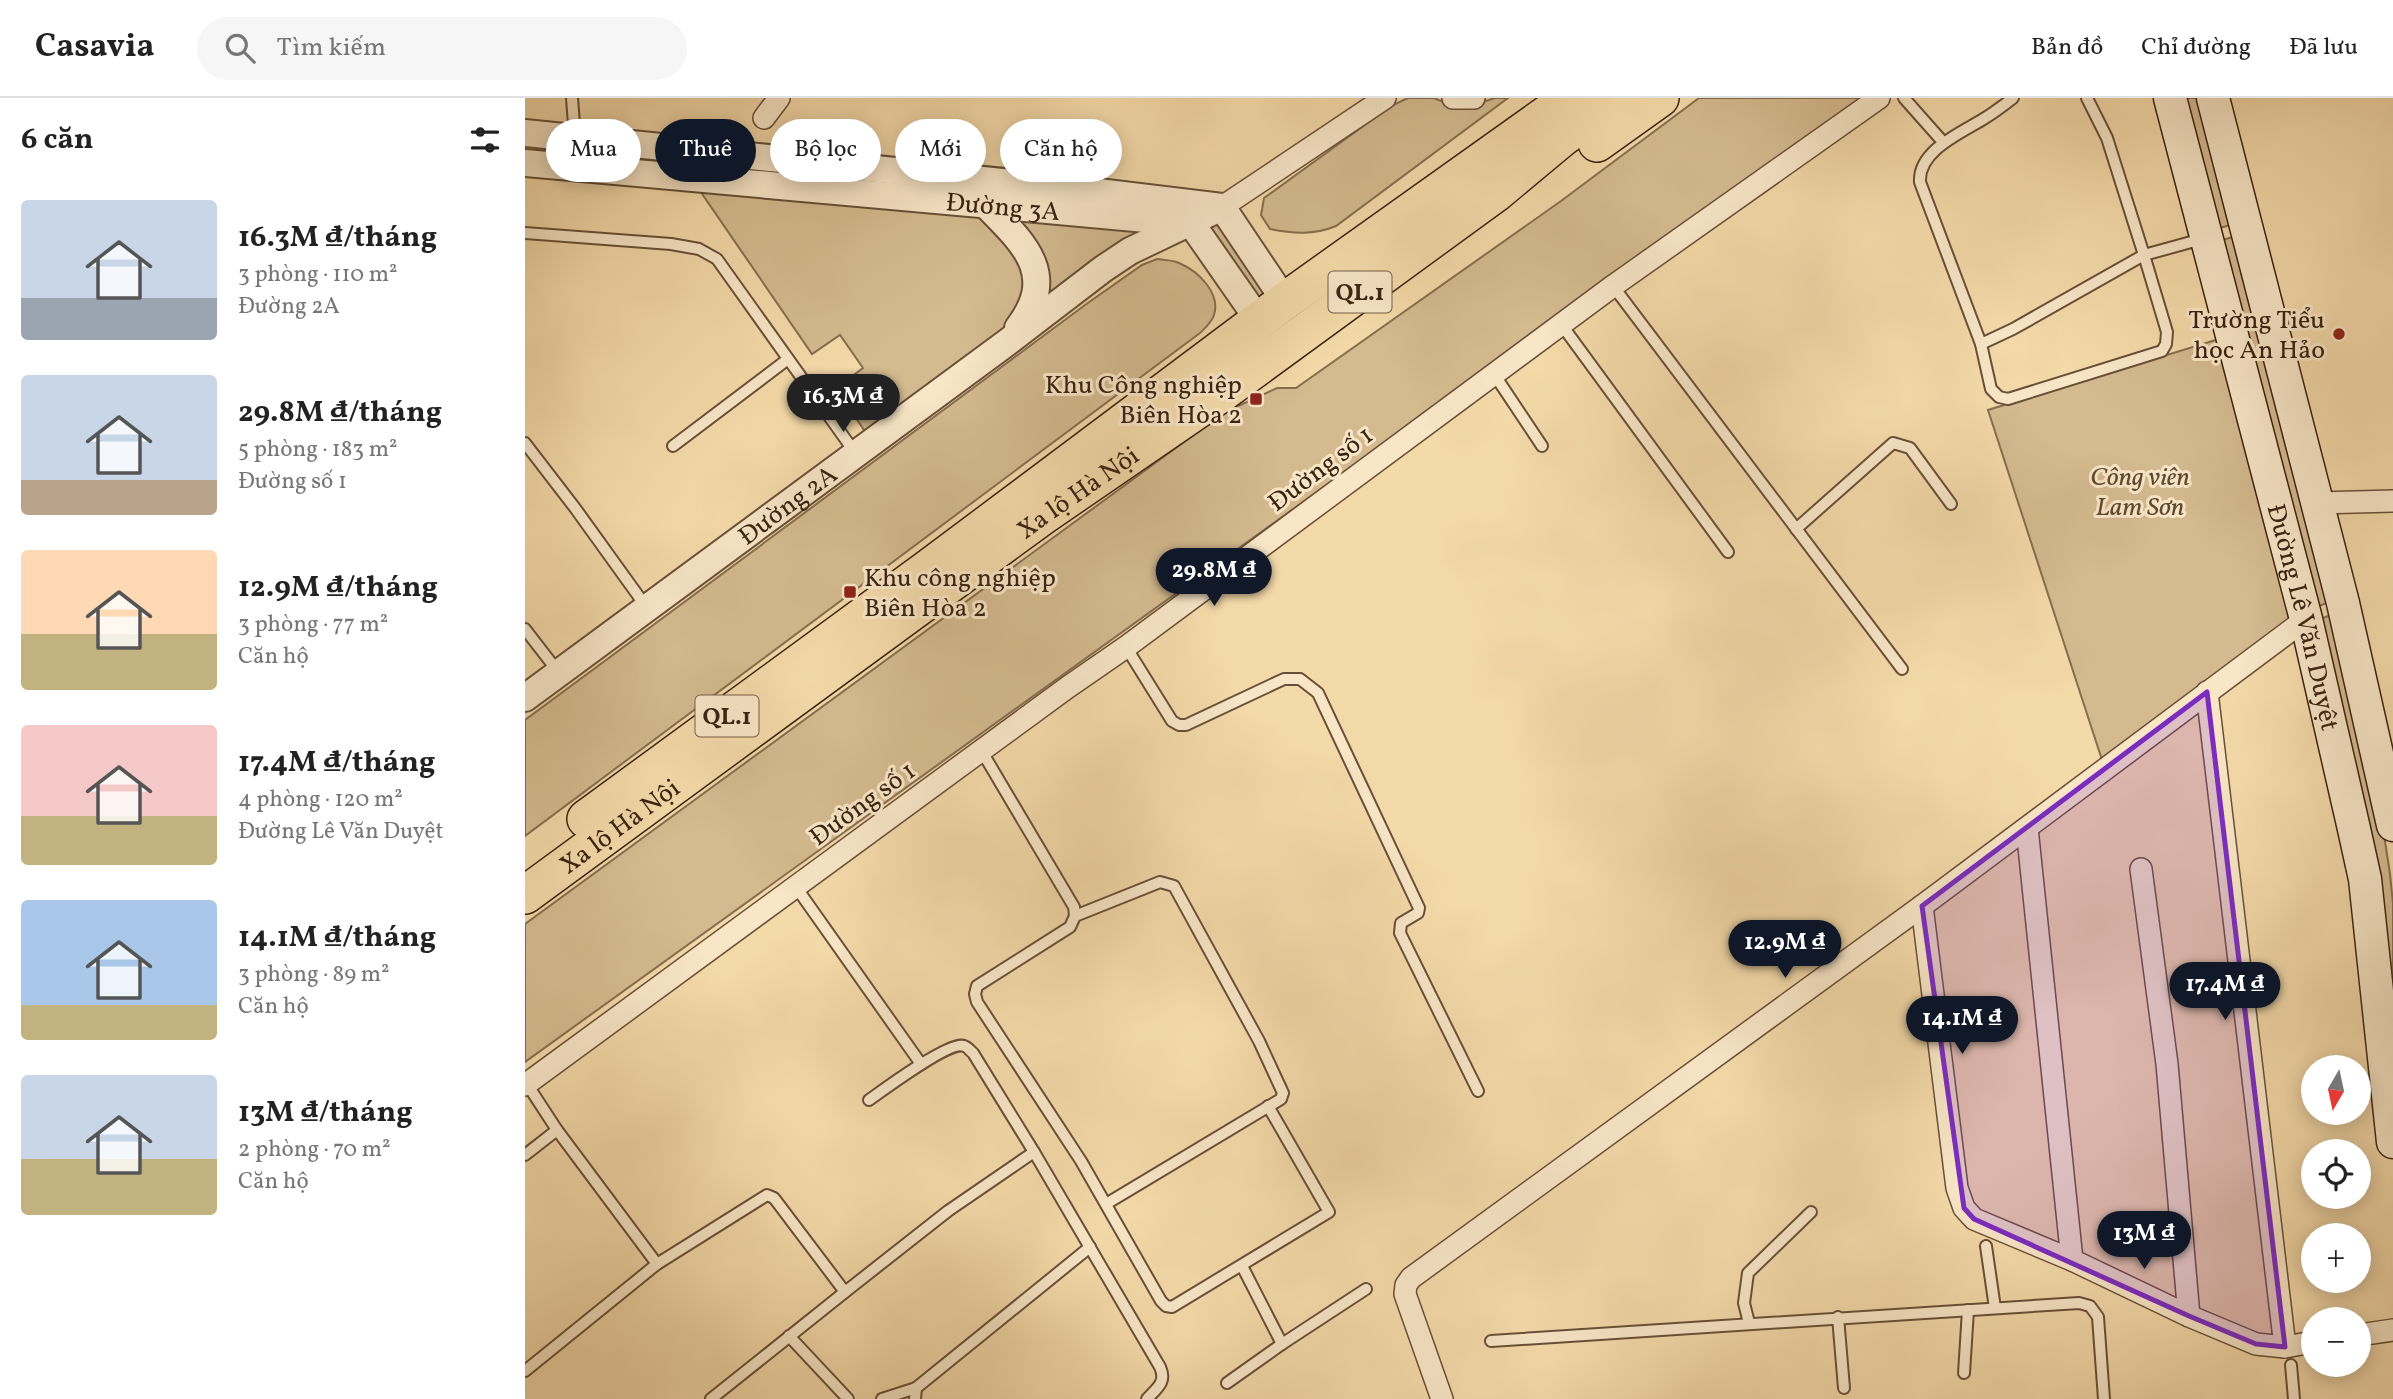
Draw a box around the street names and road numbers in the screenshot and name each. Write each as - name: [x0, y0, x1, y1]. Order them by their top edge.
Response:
- street label: Đường 3A: [944, 185, 1062, 231]
- road number: QL.1: [1329, 272, 1391, 312]
- street label: Đường số 1: [1261, 418, 1381, 521]
- street label: Xa lộ Hà Nội: [1010, 439, 1147, 549]
- street label: Đường 2A: [732, 457, 846, 555]
- street label: Đường Lê Văn Duyệt: [2257, 500, 2347, 734]
- road number: QL.1: [695, 696, 759, 736]
- street label: Đường số 1: [803, 754, 924, 855]
- street label: Xa lộ Hà Nội: [553, 771, 688, 884]

